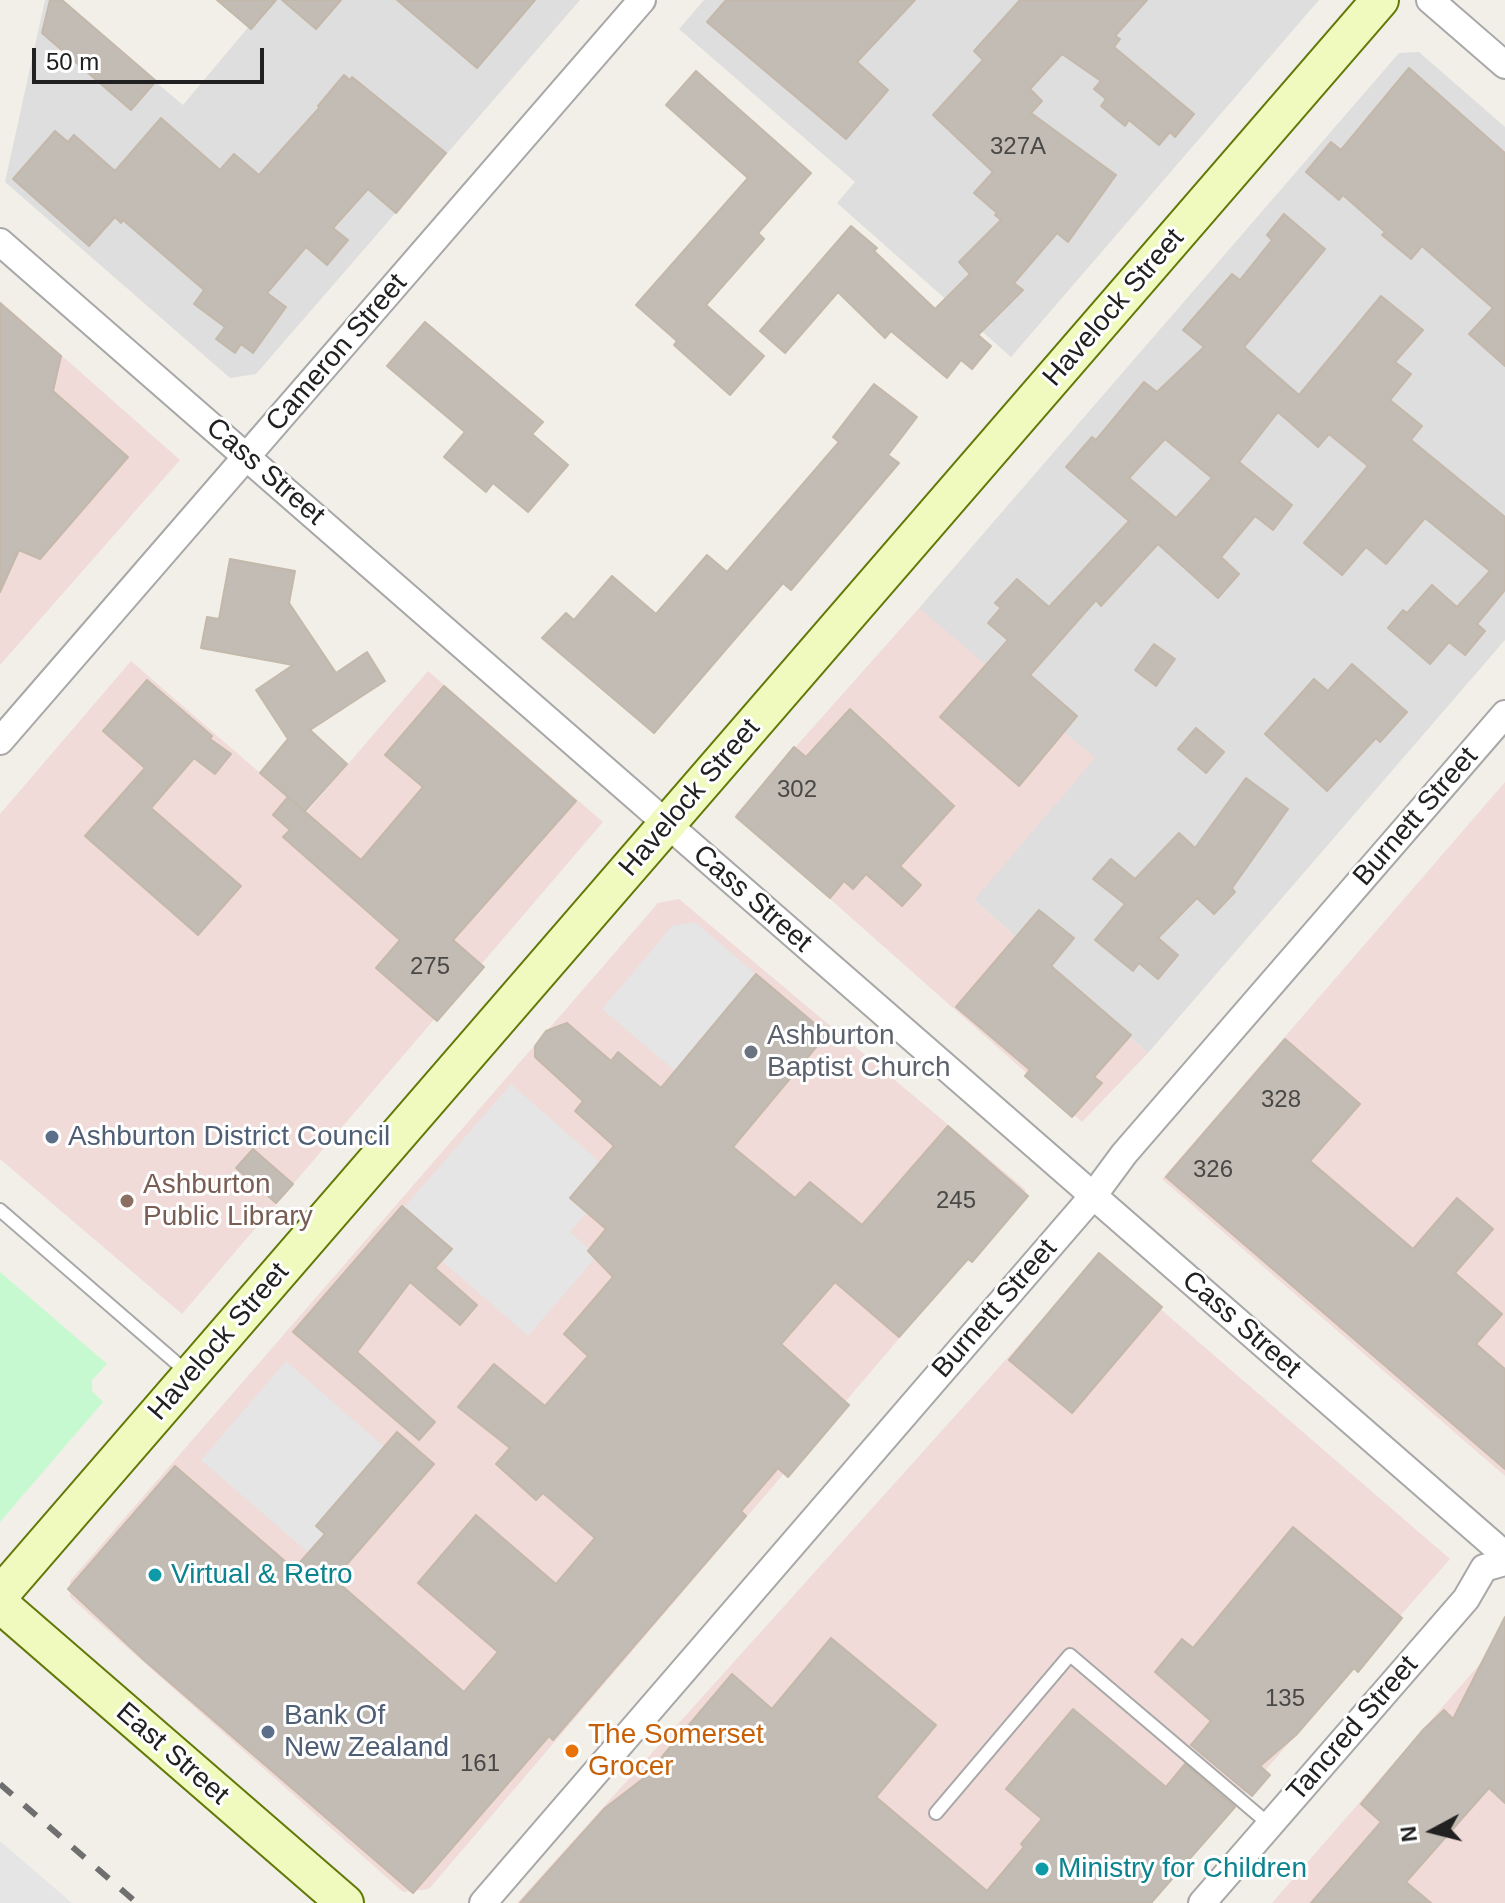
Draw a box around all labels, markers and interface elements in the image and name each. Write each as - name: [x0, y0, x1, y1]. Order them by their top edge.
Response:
- scale bar: [36, 32, 268, 82]
- text: 50 m: [46, 48, 99, 75]
- house number: 327A: [990, 133, 1046, 161]
- street label: Havelock Street: [1036, 222, 1192, 394]
- street label: Cameron Street: [259, 267, 415, 439]
- street label: Cass Street: [199, 411, 331, 533]
- street label: Havelock Street: [612, 712, 768, 884]
- street label: Burnett Street: [1347, 741, 1485, 893]
- house number: 302: [777, 776, 817, 804]
- street label: Cass Street: [686, 838, 818, 960]
- house number: 275: [410, 953, 450, 981]
- place label: Ashburton Baptist Church: [767, 1019, 951, 1085]
- marker: Ashburton Baptist Church: [742, 1043, 760, 1061]
- house number: 328: [1261, 1086, 1301, 1114]
- place label: Ashburton District Council: [68, 1120, 390, 1154]
- marker: Ashburton District Council: [43, 1128, 61, 1146]
- house number: 326: [1193, 1156, 1233, 1184]
- place label: Ashburton Public Library: [143, 1168, 313, 1234]
- house number: 245: [936, 1187, 976, 1215]
- marker: Ashburton Public Library: [118, 1192, 136, 1210]
- street label: Burnett Street: [926, 1233, 1064, 1385]
- street label: Havelock Street: [141, 1256, 297, 1428]
- street label: Cass Street: [1175, 1264, 1307, 1386]
- place label: Virtual & Retro: [171, 1558, 353, 1592]
- marker: Virtual & Retro: [146, 1566, 164, 1584]
- street label: Tancred Street: [1281, 1649, 1425, 1809]
- house number: 135: [1265, 1685, 1305, 1713]
- street label: East Street: [109, 1696, 235, 1812]
- place label: Bank Of New Zealand: [284, 1699, 449, 1765]
- place label: The Somerset Grocer: [588, 1718, 764, 1784]
- marker: Bank Of New Zealand: [259, 1723, 277, 1741]
- marker: The Somerset Grocer: [563, 1742, 581, 1760]
- house number: 161: [460, 1750, 500, 1778]
- north arrow: [1393, 1791, 1473, 1871]
- text: N: [1395, 1825, 1422, 1843]
- place label: Ministry for Children: [1058, 1852, 1307, 1886]
- marker: Ministry for Children: [1033, 1860, 1051, 1878]

